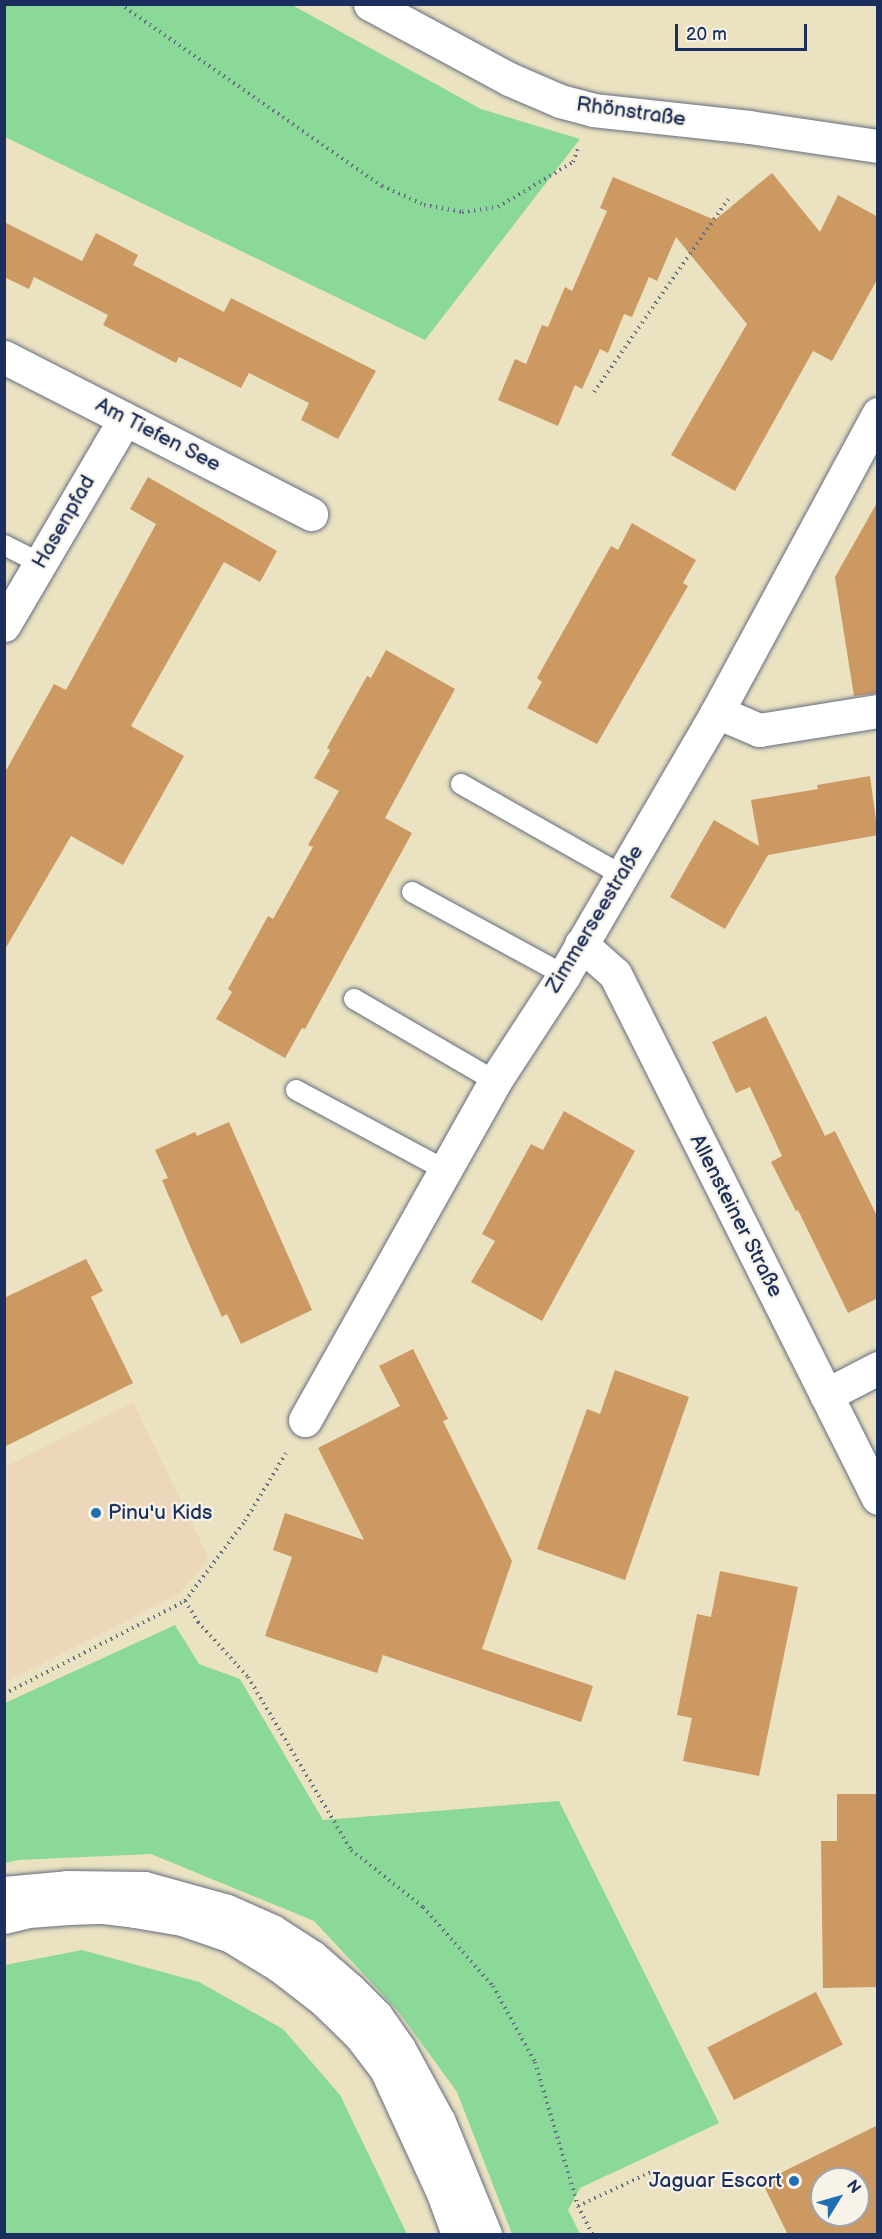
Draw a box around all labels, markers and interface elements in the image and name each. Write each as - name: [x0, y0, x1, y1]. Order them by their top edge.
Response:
- scale bar: [678, 12, 810, 50]
- text: 20 m: [686, 24, 727, 45]
- street label: Rhönstraße: [575, 92, 687, 132]
- street label: Am Tiefen See: [91, 392, 225, 478]
- street label: Hasenpfad: [27, 471, 101, 573]
- street label: Zimmerseestraße: [541, 841, 649, 997]
- street label: Allensteiner Straße: [684, 1130, 788, 1302]
- place label: Pinu'u Kids: [108, 1500, 213, 1526]
- marker: Pinu'u Kids: [89, 1506, 103, 1520]
- north arrow: [810, 2167, 870, 2227]
- place label: Jaguar Escort: [649, 2168, 782, 2194]
- marker: Jaguar Escort: [787, 2174, 801, 2188]
- text: N: [842, 2177, 864, 2198]

